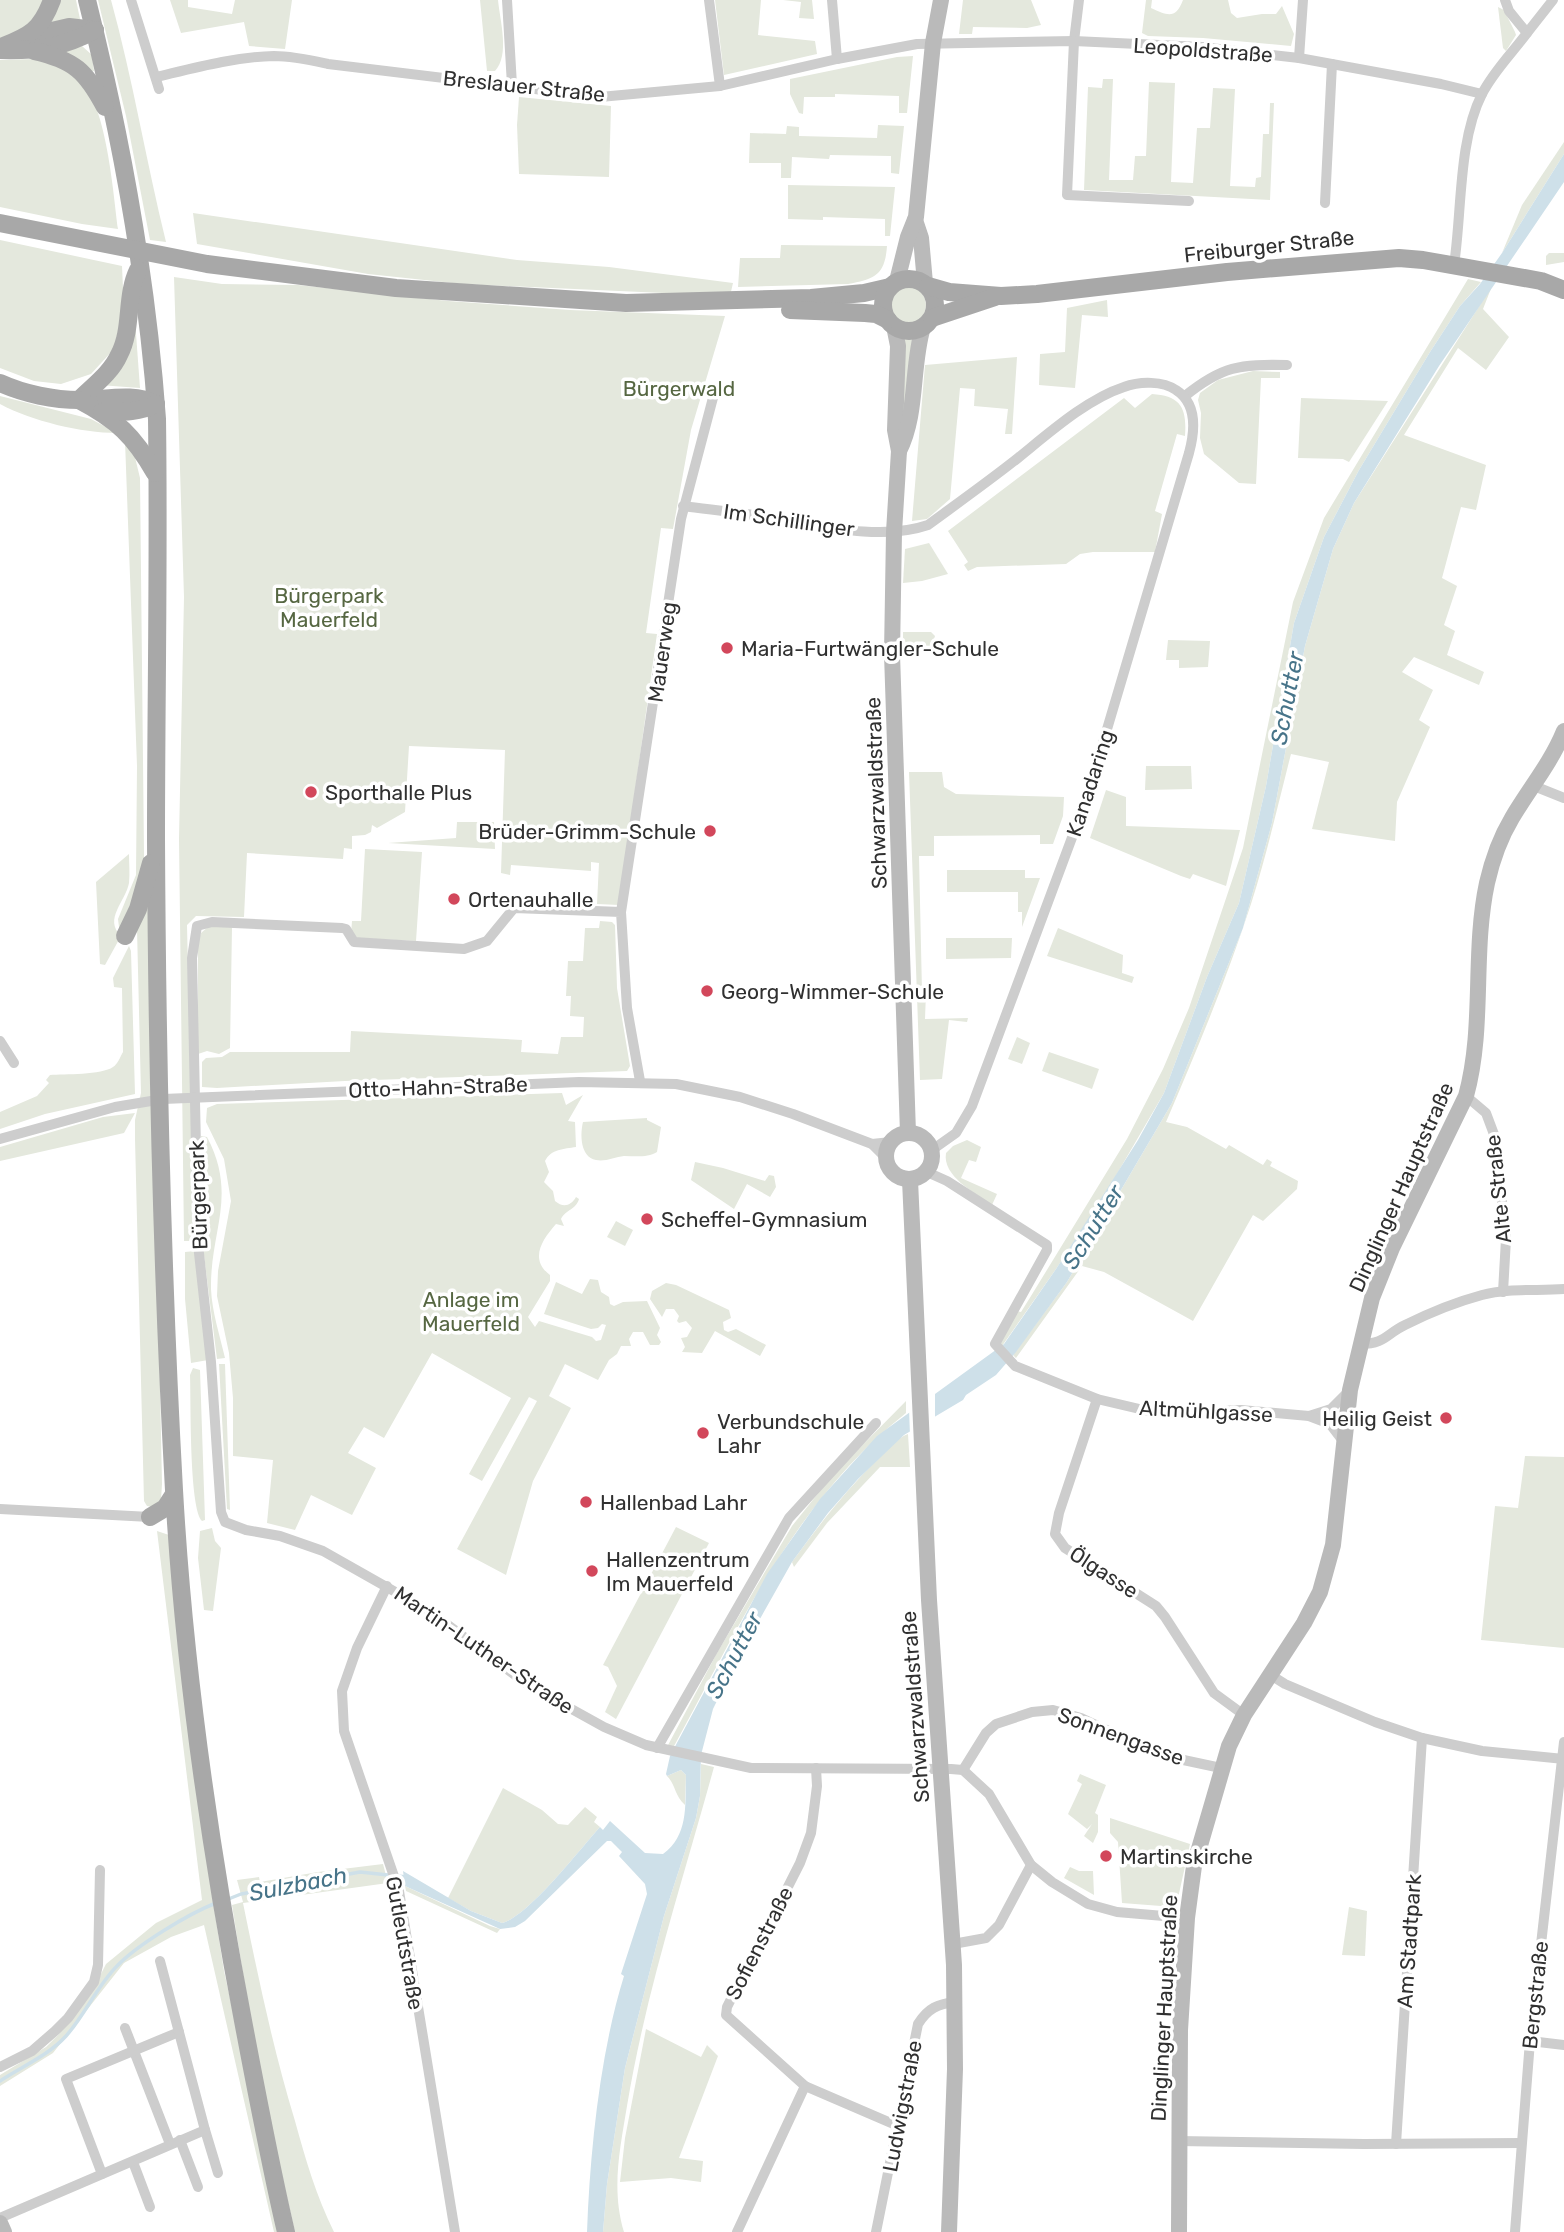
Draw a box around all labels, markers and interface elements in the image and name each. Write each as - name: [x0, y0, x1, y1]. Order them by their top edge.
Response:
- street label: Leopoldstraße: [1132, 33, 1274, 67]
- street label: Breslauer Straße: [442, 65, 606, 107]
- street label: Freiburger Straße: [1183, 225, 1355, 267]
- park label: Bürgerwald: [623, 376, 735, 401]
- street label: Im Schillinger: [722, 498, 856, 542]
- park label: Bürgerpark Mauerfeld: [274, 583, 384, 632]
- street label: Mauerweg: [643, 600, 681, 704]
- place label: Maria-Furtwängler-Schule: [741, 636, 999, 661]
- marker: Maria-Furtwängler-Schule: [719, 640, 735, 656]
- water label: Schutter: [1264, 648, 1310, 747]
- street label: Schwarzwaldstraße: [860, 697, 892, 889]
- street label: Kanadaring: [1061, 726, 1119, 840]
- place label: Sporthalle Plus: [325, 780, 472, 805]
- marker: Sporthalle Plus: [303, 784, 319, 800]
- place label: Brüder-Grimm-Schule: [478, 819, 696, 844]
- marker: Brüder-Grimm-Schule: [702, 823, 718, 839]
- place label: Ortenauhalle: [468, 887, 593, 912]
- marker: Ortenauhalle: [446, 891, 462, 907]
- place label: Georg-Wimmer-Schule: [721, 979, 944, 1004]
- marker: Georg-Wimmer-Schule: [699, 983, 715, 999]
- street label: Otto-Hahn-Straße: [348, 1071, 528, 1103]
- street label: Dinglinger Hauptstraße: [1343, 1078, 1459, 1296]
- street label: Alte Straße: [1480, 1133, 1516, 1245]
- street label: Bürgerpark: [184, 1140, 212, 1250]
- water label: Schutter: [1056, 1179, 1130, 1274]
- place label: Scheffel-Gymnasium: [661, 1207, 867, 1232]
- marker: Scheffel-Gymnasium: [639, 1211, 655, 1227]
- park label: Anlage im Mauerfeld: [422, 1287, 520, 1336]
- street label: Altmühlgasse: [1138, 1395, 1274, 1427]
- place label: Heilig Geist: [1322, 1406, 1432, 1431]
- place label: Verbundschule Lahr: [717, 1409, 864, 1458]
- marker: Heilig Geist: [1438, 1410, 1454, 1426]
- marker: Verbundschule Lahr: [695, 1425, 711, 1441]
- place label: Hallenbad Lahr: [600, 1490, 747, 1515]
- marker: Hallenbad Lahr: [578, 1494, 594, 1510]
- street label: Ölgasse: [1065, 1541, 1143, 1603]
- place label: Hallenzentrum Im Mauerfeld: [606, 1547, 750, 1596]
- marker: Hallenzentrum Im Mauerfeld: [584, 1563, 600, 1579]
- street label: Martin-Luther-Straße: [390, 1581, 578, 1719]
- water label: Schutter: [700, 1606, 769, 1703]
- street label: Schwarzwaldstraße: [896, 1610, 934, 1804]
- street label: Sonnengasse: [1055, 1702, 1187, 1770]
- place label: Martinskirche: [1120, 1844, 1253, 1869]
- marker: Martinskirche: [1098, 1848, 1114, 1864]
- water label: Sulzbach: [247, 1861, 349, 1907]
- street label: Am Stadtpark: [1392, 1873, 1426, 2009]
- street label: Gutleutstraße: [381, 1874, 429, 2012]
- street label: Sofienstraße: [720, 1882, 798, 2004]
- street label: Dinglinger Hauptstraße: [1146, 1894, 1182, 2122]
- street label: Bergstraße: [1517, 1940, 1553, 2050]
- street label: Ludwigstraße: [877, 2038, 927, 2174]

